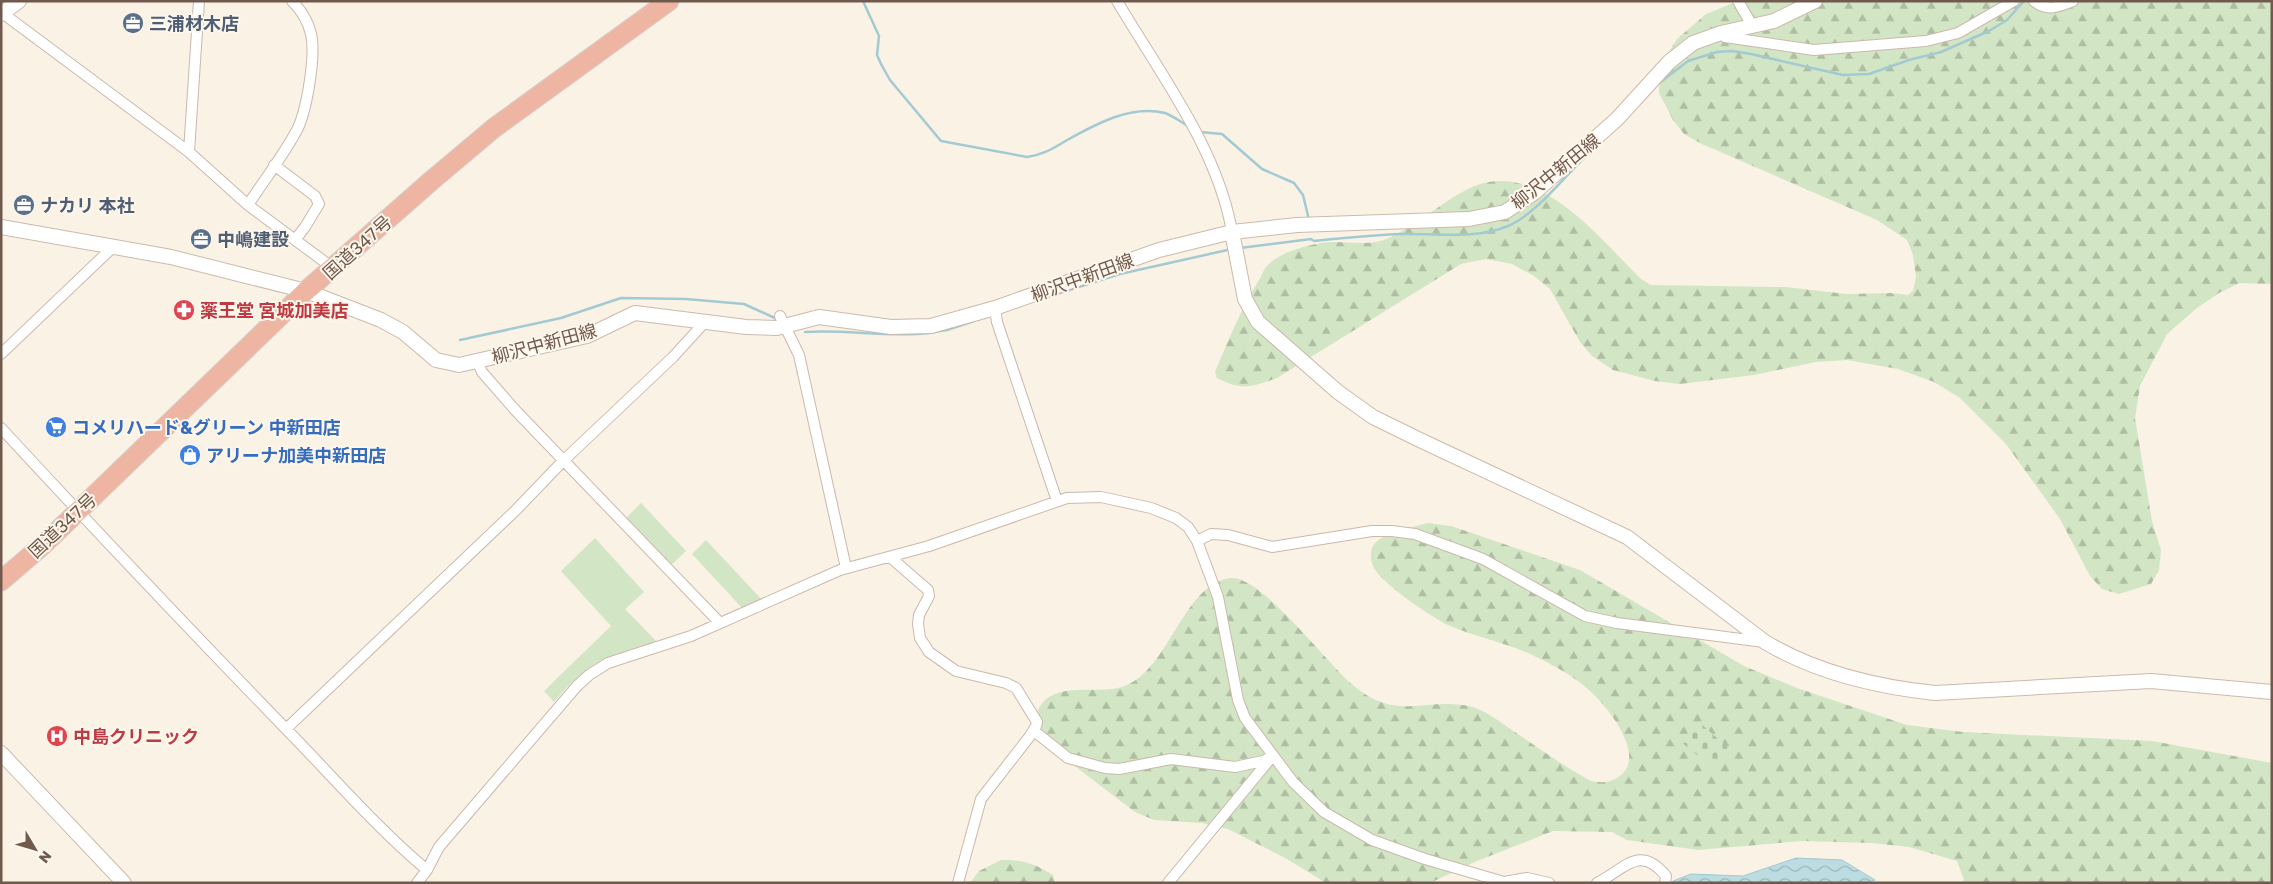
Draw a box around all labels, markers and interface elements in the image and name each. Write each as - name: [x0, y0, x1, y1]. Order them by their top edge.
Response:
- office icon: 三浦材木店: [121, 11, 145, 35]
- place label: 三浦材木店: [149, 12, 239, 34]
- street label: 柳沢中新田線: [1506, 128, 1604, 214]
- office icon: ナカリ 本社: [12, 193, 36, 217]
- place label: ナカリ 本社: [40, 194, 135, 216]
- street label: 国道347号: [318, 210, 396, 284]
- office icon: 中嶋建設: [189, 227, 213, 251]
- place label: 中嶋建設: [217, 228, 289, 250]
- street label: 柳沢中新田線: [1027, 248, 1137, 306]
- pharmacy icon: 薬王堂 宮城加美店: [172, 298, 196, 322]
- place label: 薬王堂 宮城加美店: [200, 299, 349, 321]
- street label: 柳沢中新田線: [489, 318, 599, 368]
- supermarket icon: コメリハード&グリーン 中新田店: [44, 415, 68, 439]
- place label: コメリハード&グリーン 中新田店: [72, 416, 340, 438]
- shop icon: アリーナ加美中新田店: [178, 443, 202, 467]
- place label: アリーナ加美中新田店: [206, 444, 386, 466]
- street label: 国道347号: [23, 488, 101, 562]
- hospital icon: 中島クリニック: [45, 724, 69, 748]
- place label: 中島クリニック: [73, 725, 199, 747]
- north arrow: [10, 824, 60, 874]
- text: N: [36, 848, 56, 867]

